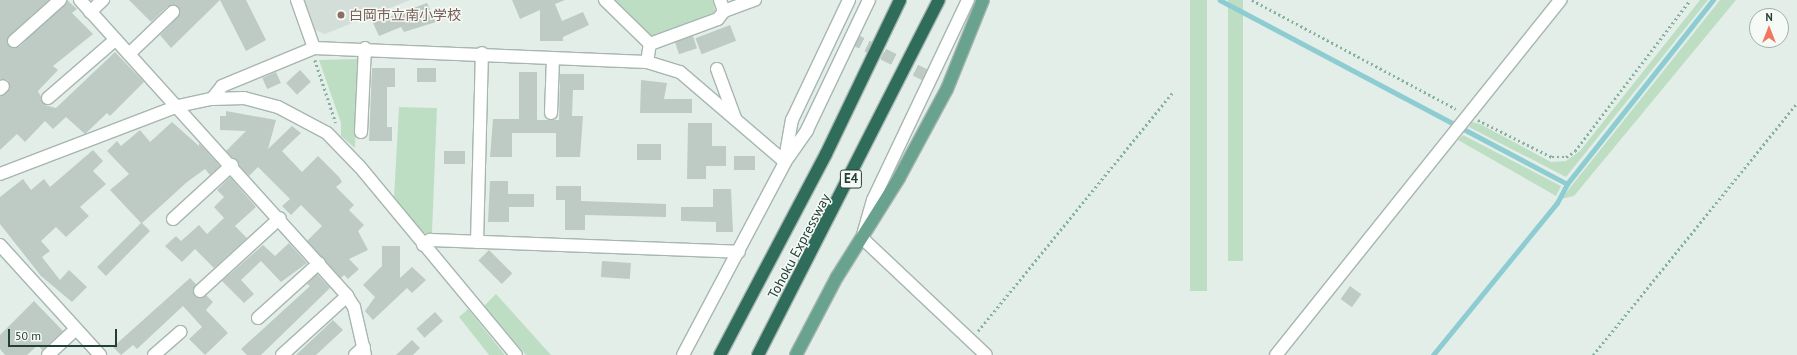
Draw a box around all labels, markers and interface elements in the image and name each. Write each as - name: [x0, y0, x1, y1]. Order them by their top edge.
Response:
- place label: 白岡市立南小学校: [349, 7, 461, 23]
- north arrow: [1749, 8, 1789, 48]
- marker: 白岡市立南小学校: [336, 10, 346, 20]
- text: N: [1765, 10, 1773, 24]
- road number: E4: [839, 168, 863, 190]
- street label: Tohoku Expressway: [764, 191, 834, 301]
- scale bar: [10, 321, 119, 347]
- text: 50 m: [15, 328, 41, 343]

